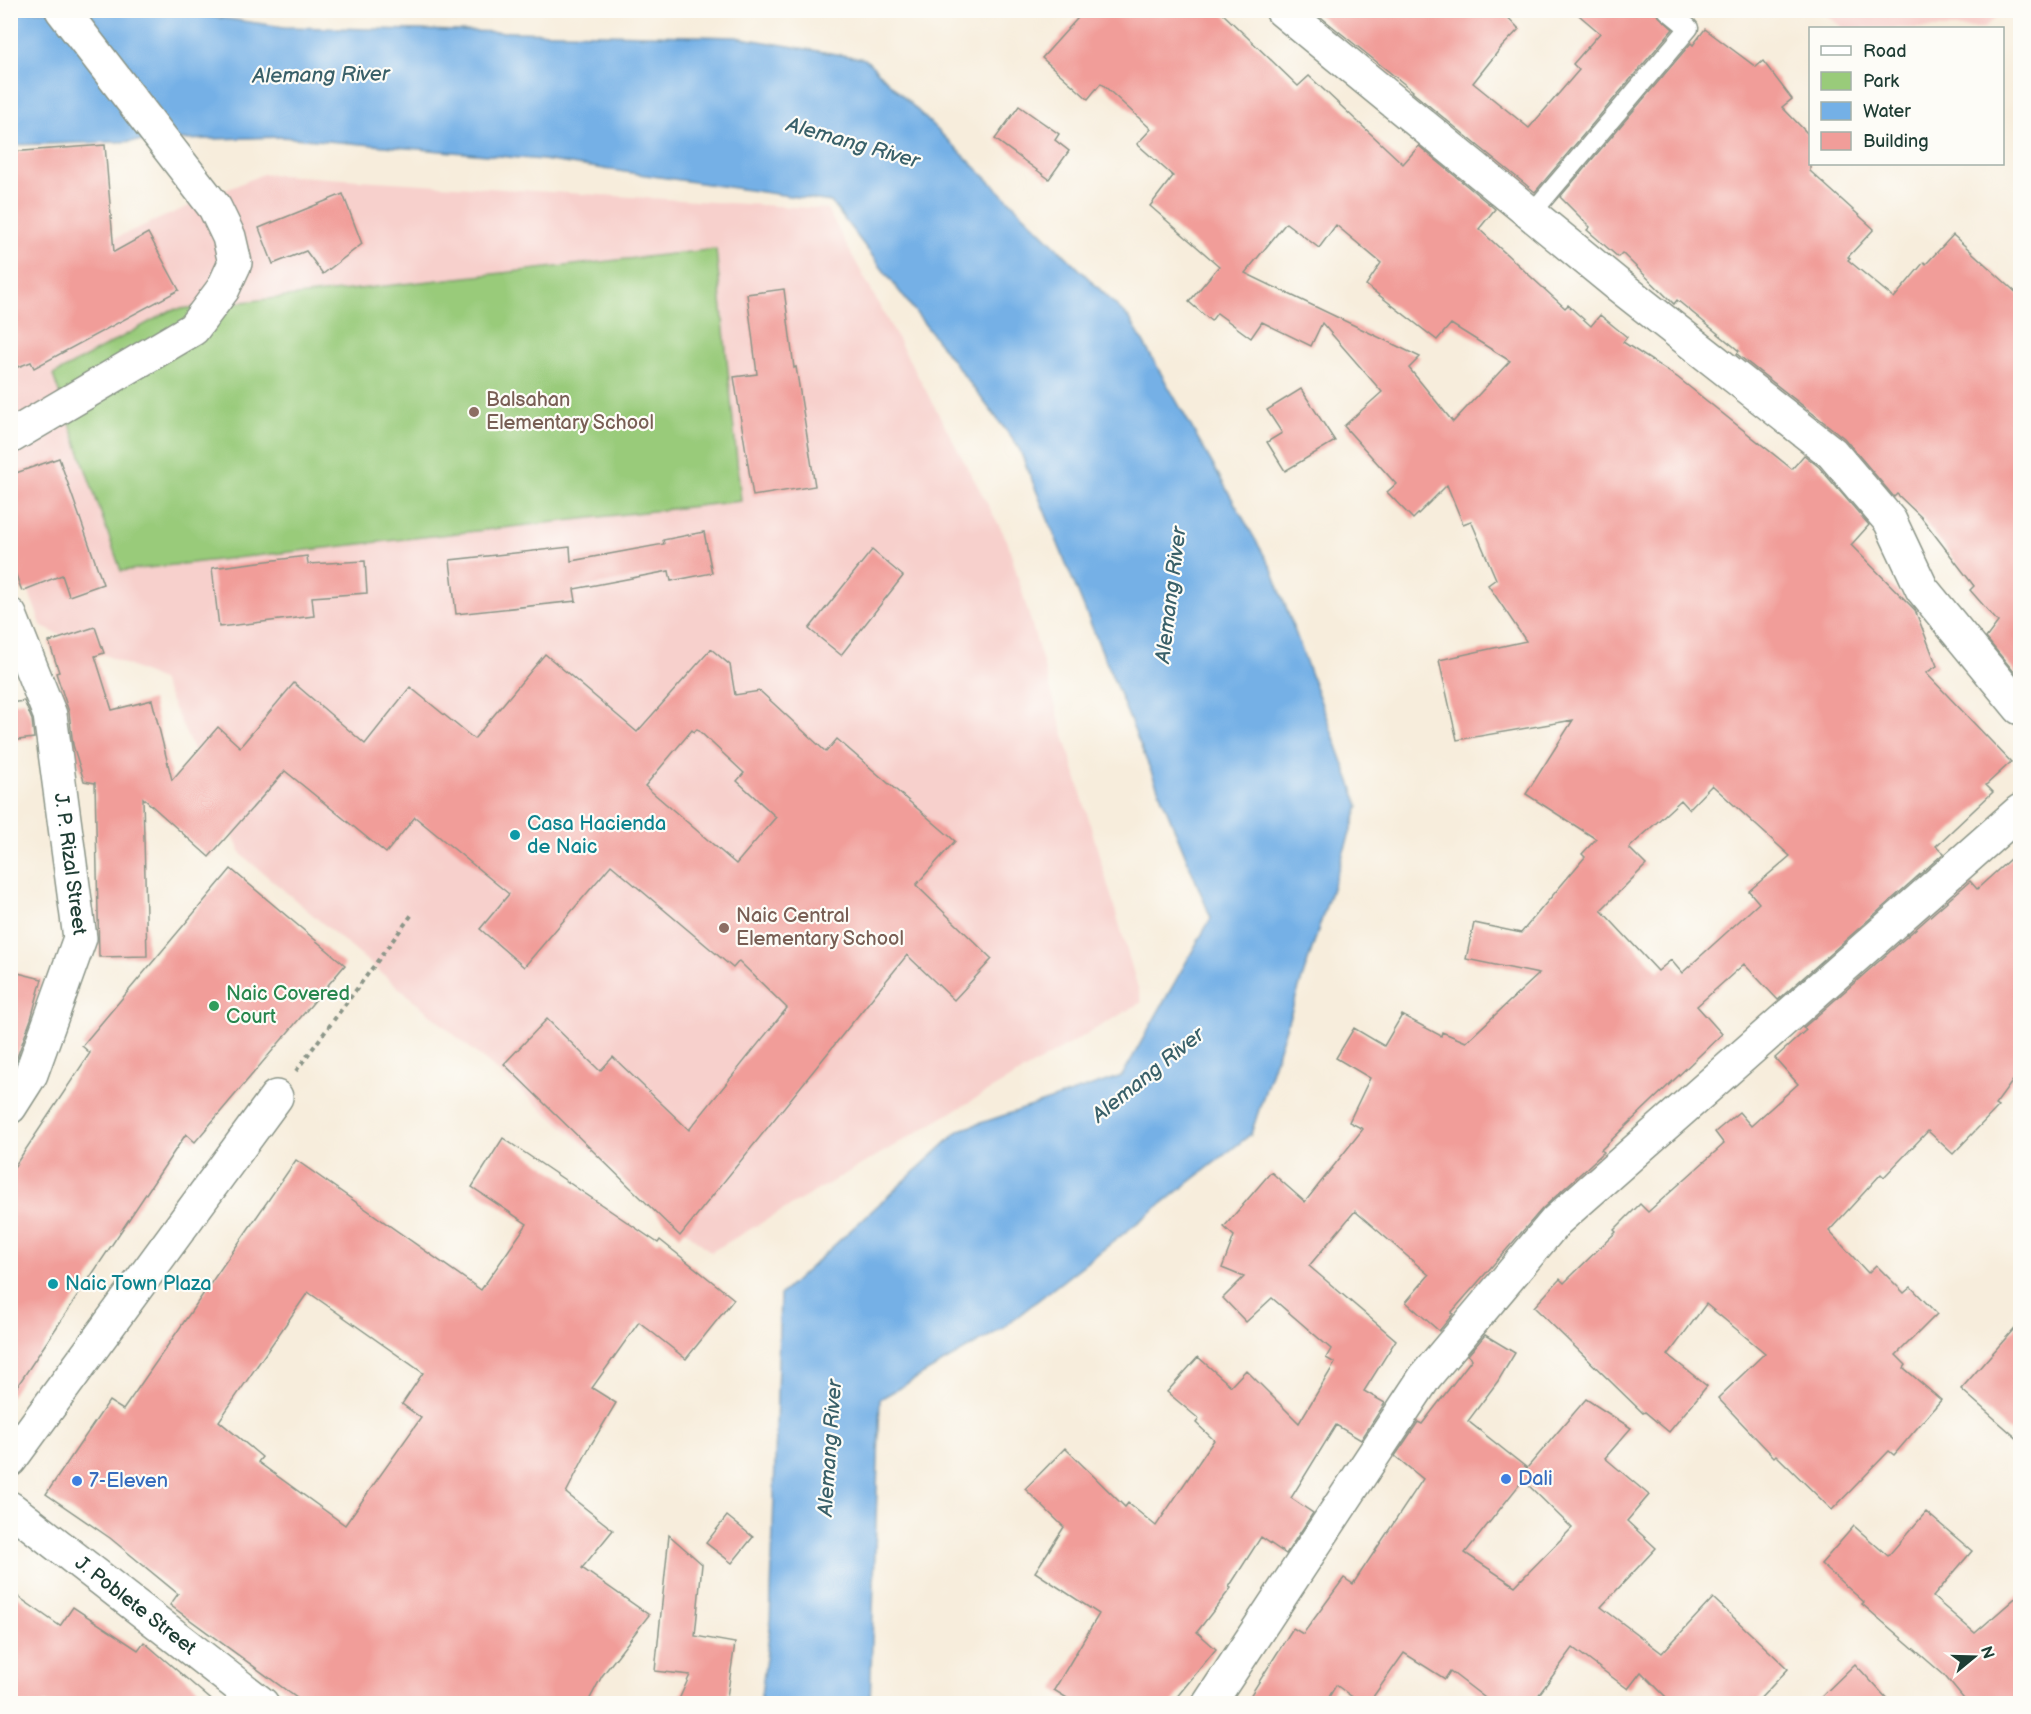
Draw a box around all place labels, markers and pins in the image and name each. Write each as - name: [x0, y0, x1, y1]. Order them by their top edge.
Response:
- place label: Balsahan Elementary School: [486, 388, 654, 435]
- marker: Balsahan Elementary School: [467, 405, 481, 419]
- place label: Casa Hacienda de Naic: [527, 812, 666, 859]
- marker: Casa Hacienda de Naic: [508, 828, 522, 842]
- place label: Naic Central Elementary School: [736, 904, 904, 951]
- marker: Naic Central Elementary School: [717, 921, 731, 935]
- place label: Naic Covered Court: [226, 982, 350, 1029]
- marker: Naic Covered Court: [207, 999, 221, 1013]
- place label: Naic Town Plaza: [65, 1272, 212, 1296]
- marker: Naic Town Plaza: [46, 1277, 60, 1291]
- place label: Dali: [1518, 1467, 1553, 1491]
- place label: 7-Eleven: [89, 1469, 168, 1493]
- marker: Dali: [1499, 1472, 1513, 1486]
- marker: 7-Eleven: [70, 1474, 84, 1488]

